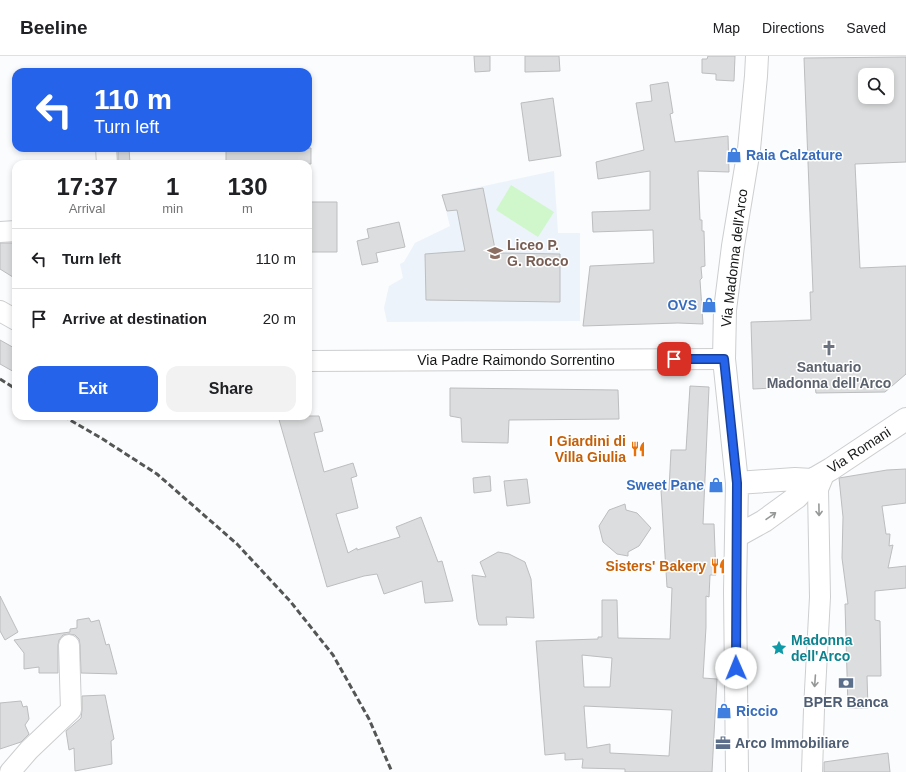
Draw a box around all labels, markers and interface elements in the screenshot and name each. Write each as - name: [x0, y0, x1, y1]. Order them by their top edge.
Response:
- text: Beeline: [20, 17, 88, 38]
- text: Map: [713, 20, 740, 36]
- text: Directions: [762, 20, 824, 36]
- text: Saved: [846, 20, 886, 36]
- map controls: [858, 68, 894, 104]
- button: search: [858, 68, 894, 104]
- icon: left: [28, 84, 80, 136]
- text: 110 m: [94, 84, 172, 115]
- text: Turn left: [94, 117, 159, 137]
- shop icon: Raia Calzature: [725, 146, 743, 164]
- place label: Raia Calzature: [746, 147, 843, 163]
- text: 17:37: [56, 173, 118, 200]
- text: 1: [166, 173, 179, 200]
- text: 130: [228, 173, 268, 200]
- street label: Via Madonna dell'Arco: [718, 188, 750, 328]
- text: Arrival: [69, 201, 106, 216]
- text: min: [162, 201, 183, 216]
- text: m: [242, 201, 253, 216]
- place label: Liceo P. G. Rocco: [507, 237, 568, 269]
- school or university icon: Liceo P. G. Rocco: [486, 244, 504, 262]
- icon: left: [28, 248, 50, 270]
- text: Turn left: [62, 250, 121, 267]
- text: 110 m: [255, 250, 296, 267]
- shop icon: OVS: [700, 296, 718, 314]
- place label: OVS: [667, 297, 697, 313]
- icon: arrive: [28, 308, 50, 330]
- text: Arrive at destination: [62, 310, 207, 327]
- text: 20 m: [263, 310, 296, 327]
- church icon: Santuario Madonna dell'Arco: [820, 339, 838, 357]
- pin: [657, 342, 691, 376]
- icon: arrive: [663, 348, 685, 370]
- street label: Via Padre Raimondo Sorrentino: [417, 352, 615, 368]
- place label: Santuario Madonna dell'Arco: [767, 359, 891, 391]
- button: Exit: [28, 366, 158, 412]
- button: Share: [166, 366, 296, 412]
- street label: Via Romani: [824, 424, 894, 476]
- place label: I Giardini di Villa Giulia: [549, 433, 626, 465]
- restaurant icon: I Giardini di Villa Giulia: [629, 440, 647, 458]
- shop icon: Sweet Pane: [707, 476, 725, 494]
- place label: Sweet Pane: [626, 477, 704, 493]
- one-way arrow: [815, 503, 822, 516]
- one-way arrow: [765, 512, 776, 520]
- restaurant icon: Sisters' Bakery: [709, 557, 727, 575]
- place label: Sisters' Bakery: [605, 558, 706, 574]
- place label: Madonna dell'Arco: [791, 632, 853, 664]
- place icon: Madonna dell'Arco: [770, 639, 788, 657]
- position arrow: [715, 647, 757, 689]
- one-way arrow: [812, 674, 819, 687]
- bank icon: BPER Banca: [837, 674, 855, 692]
- place label: BPER Banca: [804, 694, 889, 710]
- shop icon: Riccio: [715, 702, 733, 720]
- place label: Riccio: [736, 703, 778, 719]
- office icon: Arco Immobiliare: [714, 734, 732, 752]
- place label: Arco Immobiliare: [735, 735, 850, 751]

